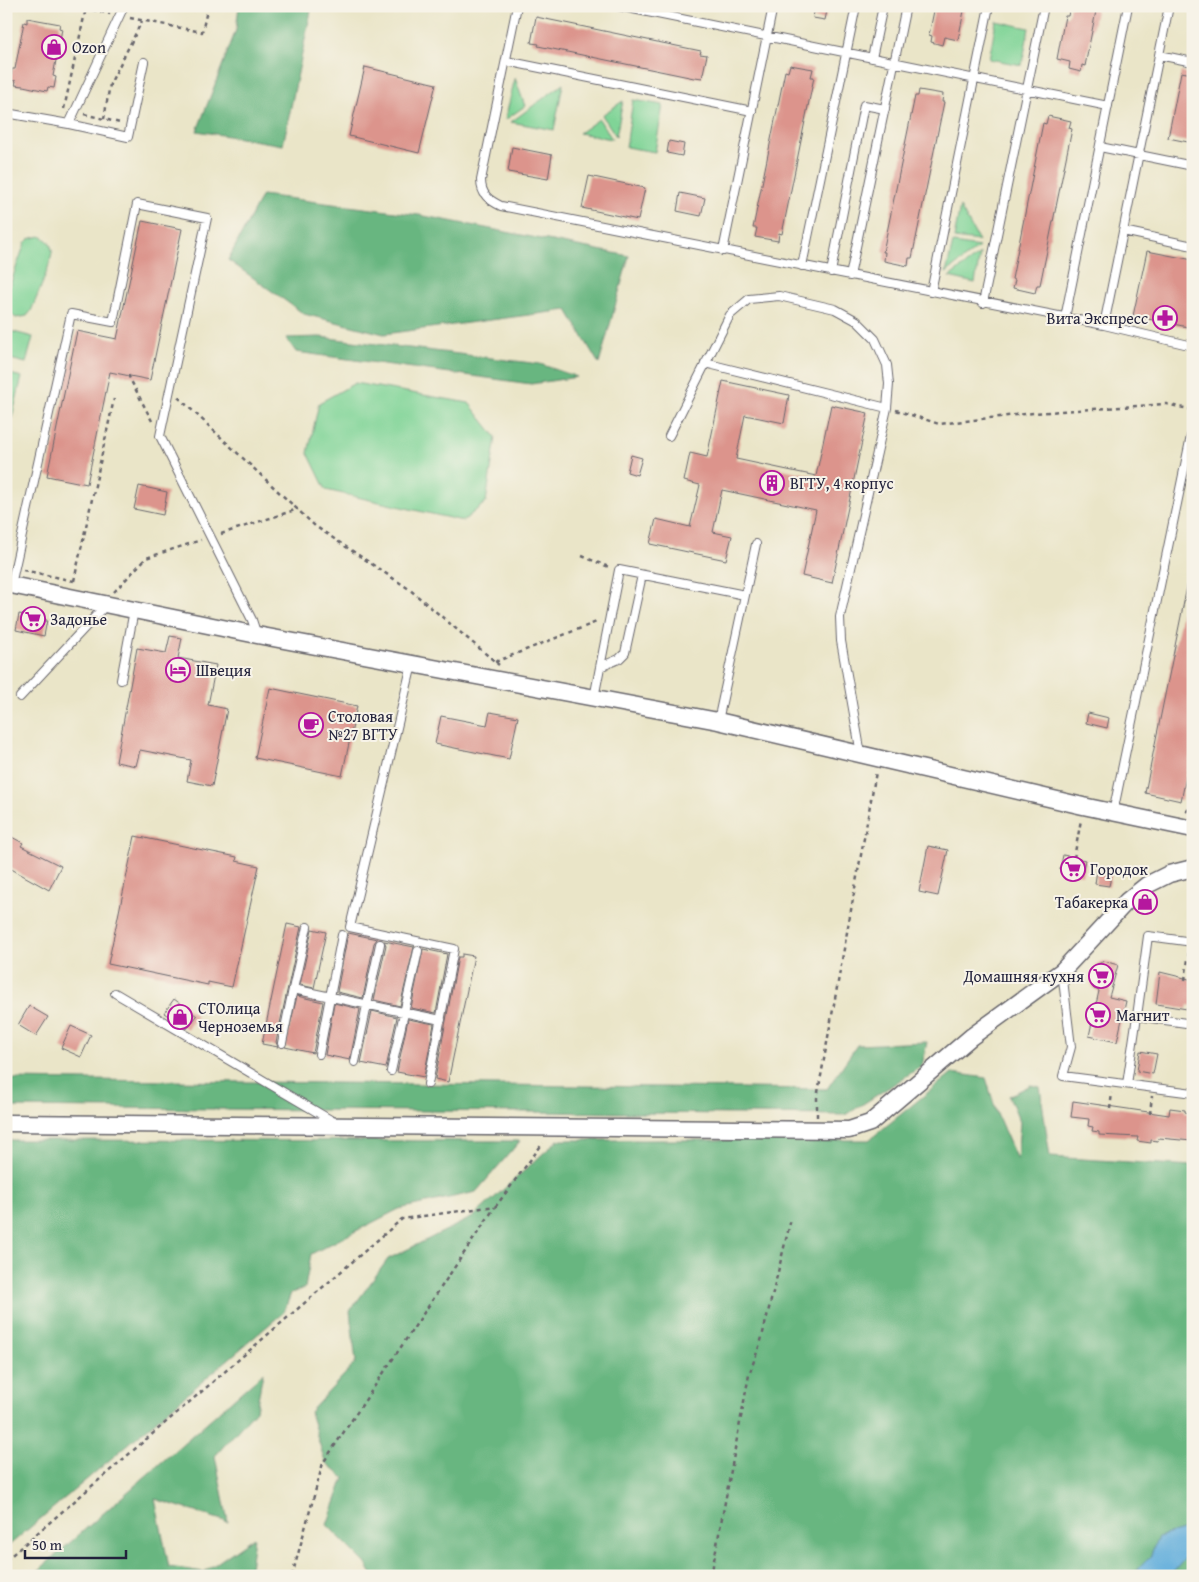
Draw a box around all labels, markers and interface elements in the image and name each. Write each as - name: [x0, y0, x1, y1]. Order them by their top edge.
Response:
- shop icon: Ozon: [41, 34, 67, 60]
- place label: Ozon: [72, 35, 106, 59]
- pharmacy icon: Вита Экспресс: [1152, 305, 1178, 331]
- place label: Вита Экспресс: [1047, 306, 1148, 330]
- building icon: ВГТУ, 4 корпус: [759, 470, 785, 496]
- place label: ВГТУ, 4 корпус: [790, 471, 894, 495]
- supermarket icon: Задонье: [20, 606, 46, 632]
- place label: Задонье: [50, 607, 107, 631]
- hotel icon: Швеция: [165, 657, 191, 683]
- place label: Швеция: [196, 658, 251, 682]
- place label: Столовая №27 ВГТУ: [328, 704, 398, 746]
- cafe icon: Столовая №27 ВГТУ: [298, 712, 324, 738]
- supermarket icon: Городок: [1060, 856, 1086, 882]
- place label: Городок: [1090, 857, 1149, 881]
- shop icon: Табакерка: [1132, 889, 1158, 915]
- place label: Табакерка: [1055, 890, 1128, 914]
- supermarket icon: Домашняя кухня: [1088, 963, 1114, 989]
- place label: Домашняя кухня: [962, 964, 1084, 988]
- place label: СТОлица Черноземья: [198, 996, 283, 1038]
- supermarket icon: Магнит: [1085, 1002, 1111, 1028]
- place label: Магнит: [1116, 1003, 1170, 1027]
- shop icon: СТОлица Черноземья: [167, 1004, 193, 1030]
- scale bar: [25, 1527, 126, 1559]
- text: 50 m: [32, 1534, 63, 1555]

